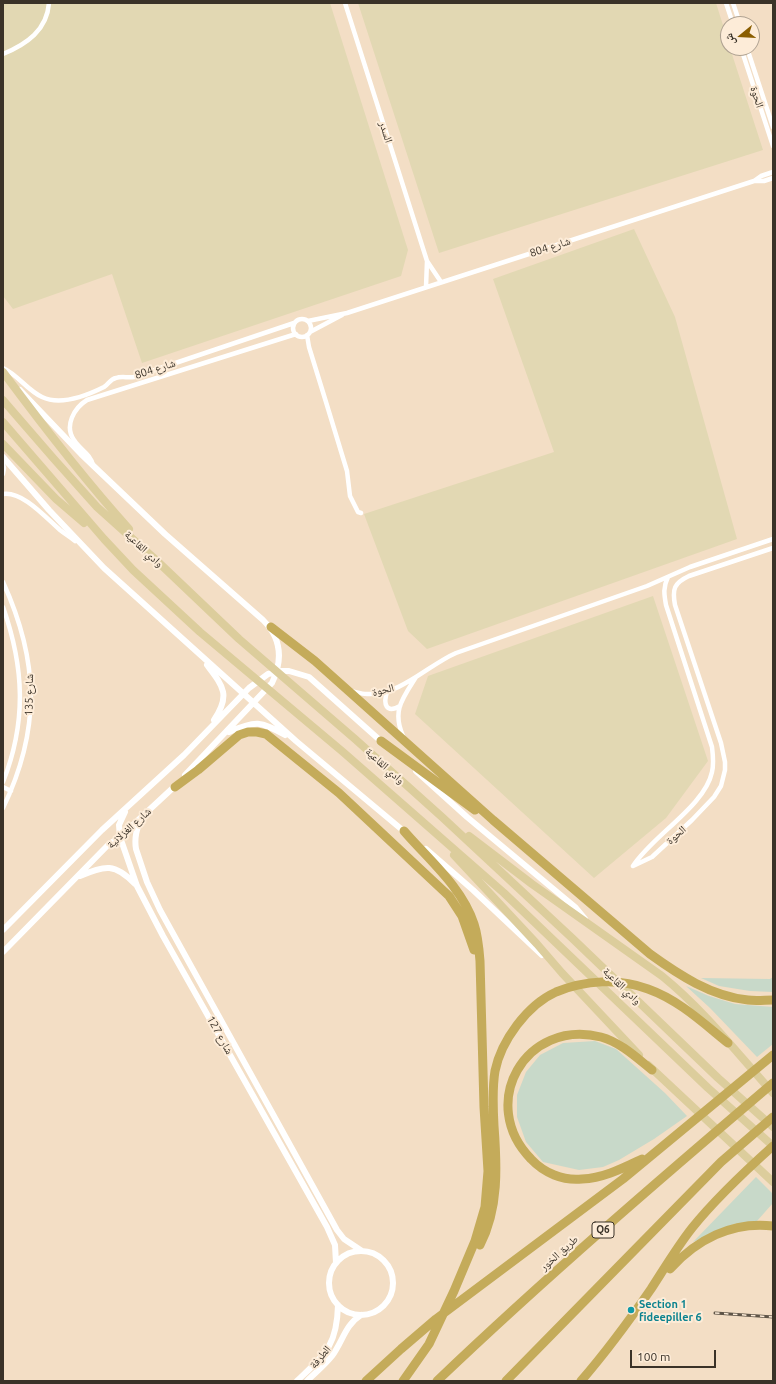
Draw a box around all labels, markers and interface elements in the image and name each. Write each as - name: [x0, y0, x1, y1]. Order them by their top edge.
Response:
- north arrow: [720, 16, 760, 56]
- text: ش: [722, 32, 737, 47]
- street label: الحوة: [747, 85, 767, 109]
- street label: السدر: [376, 120, 396, 144]
- street label: شارع 804: [528, 234, 572, 260]
- street label: شارع 804: [133, 356, 177, 382]
- street label: وادي القاعية: [122, 528, 166, 570]
- street label: شارع 135: [22, 674, 36, 716]
- street label: الحوة: [371, 681, 395, 699]
- street label: وادي القاعية: [363, 745, 407, 787]
- street label: شارع الغزلانية: [104, 805, 154, 851]
- street label: الحوة: [663, 823, 689, 847]
- street label: وادي القاعية: [600, 965, 644, 1007]
- street label: شارع 127: [204, 1013, 236, 1057]
- road number: Q6: [592, 1222, 614, 1238]
- street label: طريق الخور: [537, 1232, 581, 1274]
- place label: Section 1 fideepiller 6: [639, 1297, 702, 1323]
- marker: Section 1 fideepiller 6: [626, 1305, 636, 1315]
- scale bar: [632, 1342, 718, 1368]
- street label: الطرفة: [307, 1343, 333, 1371]
- text: 100 m: [637, 1350, 670, 1363]

